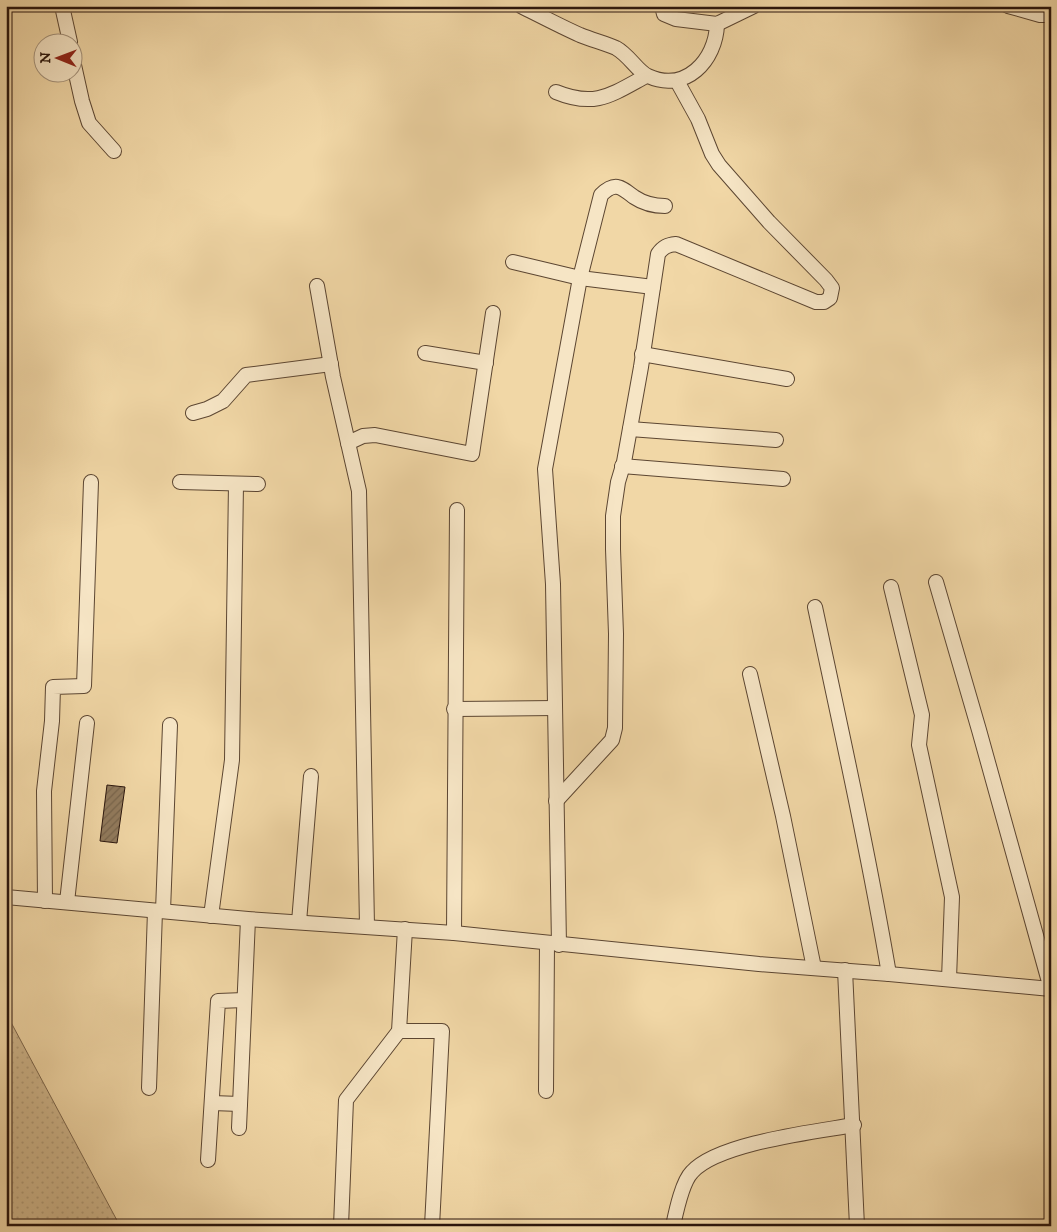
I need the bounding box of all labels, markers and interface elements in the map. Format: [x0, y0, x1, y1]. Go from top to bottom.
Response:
north arrow [32, 32, 82, 82]
text: N [37, 51, 55, 64]

